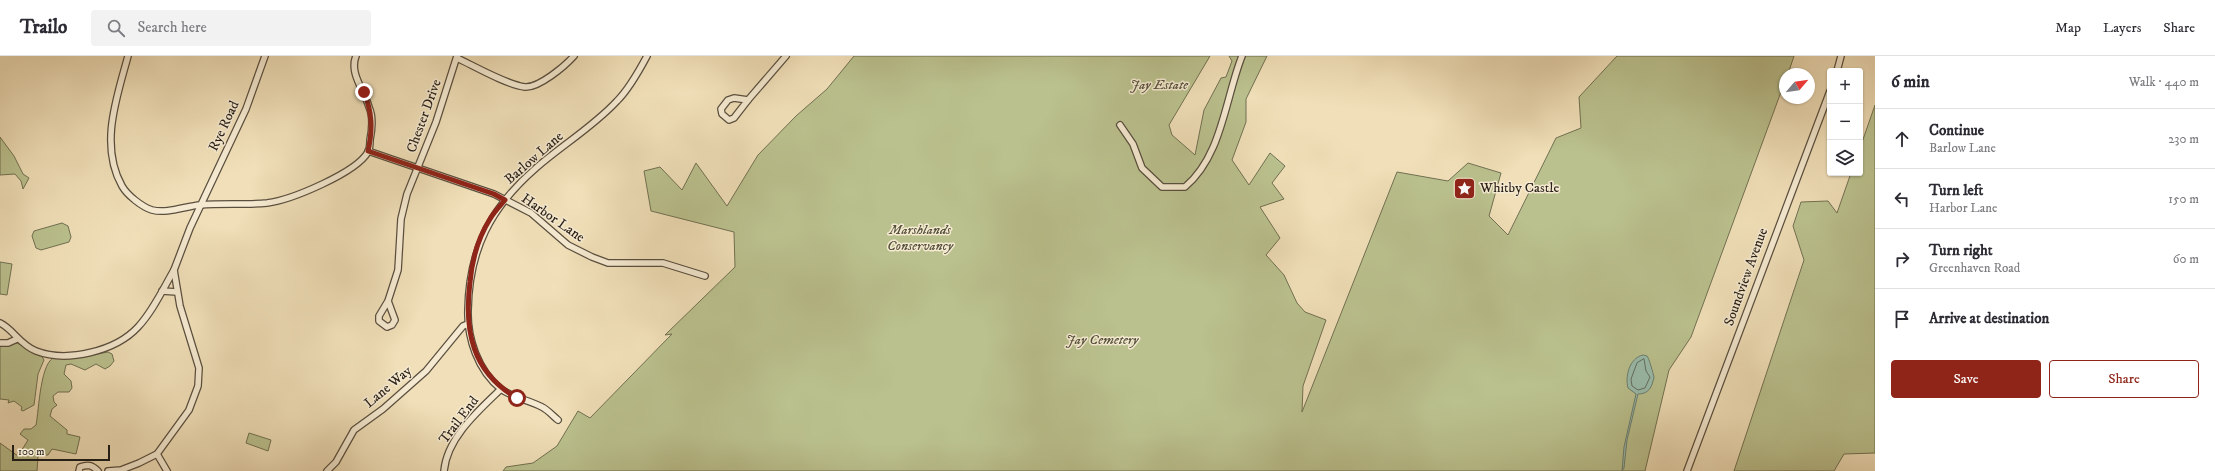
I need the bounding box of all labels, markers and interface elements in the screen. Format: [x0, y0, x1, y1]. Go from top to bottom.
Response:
search box [91, 10, 371, 46]
text: Trailo [20, 16, 67, 39]
icon: search [105, 17, 127, 39]
text: Search here [137, 18, 207, 37]
text: Map [2055, 19, 2081, 37]
text: Layers [2103, 19, 2141, 37]
text: Share [2163, 19, 2195, 37]
north arrow [1779, 68, 1815, 104]
map controls [1827, 68, 1863, 176]
button: + [1827, 68, 1863, 104]
text: 6 min [1891, 71, 1930, 93]
text: Walk · 440 m [2129, 74, 2199, 90]
park label: Jay Estate [1130, 76, 1189, 94]
street label: Chester Drive [402, 77, 446, 155]
route end [355, 83, 373, 101]
street label: Rye Road [205, 98, 243, 154]
button: − [1827, 104, 1863, 140]
text: Continue [1929, 121, 1984, 140]
street label: Barlow Lane [501, 127, 567, 188]
icon: ahead [1891, 128, 1913, 150]
text: 230 m [2168, 131, 2199, 147]
button: layers [1827, 140, 1863, 176]
text: Barlow Lane [1929, 140, 1996, 156]
place icon: Whitby Castle [1451, 175, 1477, 201]
place label: Whitby Castle [1479, 179, 1559, 197]
text: Turn left [1929, 181, 1983, 200]
icon: left [1891, 188, 1913, 210]
street label: Harbor Lane [518, 190, 588, 247]
text: 150 m [2168, 191, 2199, 207]
text: Harbor Lane [1929, 200, 1997, 216]
park label: Marshlands Conservancy [887, 221, 955, 255]
street label: Soundview Avenue [1720, 225, 1772, 328]
text: Turn right [1929, 241, 1992, 260]
icon: right [1891, 248, 1913, 270]
text: 60 m [2173, 251, 2199, 267]
text: Greenhaven Road [1929, 260, 2020, 276]
icon: arrive [1891, 308, 1913, 330]
text: Arrive at destination [1929, 309, 2049, 328]
park label: Jay Cemetery [1066, 331, 1140, 349]
button: Save [1891, 360, 2041, 398]
button: Share [2049, 360, 2199, 398]
street label: Lane Way [361, 362, 416, 412]
route start [508, 389, 526, 407]
street label: Trail End [435, 392, 483, 448]
scale bar [12, 443, 110, 462]
text: 100 m [18, 445, 44, 459]

